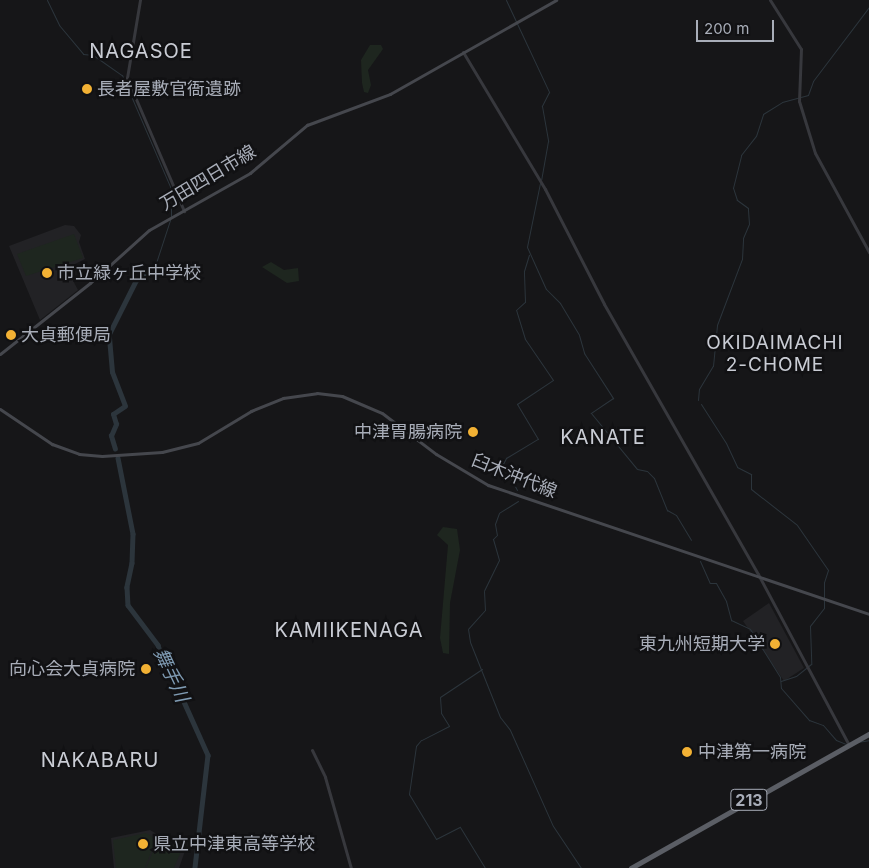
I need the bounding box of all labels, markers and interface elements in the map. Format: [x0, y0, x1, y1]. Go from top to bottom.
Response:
scale bar [699, 10, 776, 42]
text: 200 m [704, 19, 749, 38]
district label: NAGASOE [88, 39, 194, 63]
place label: 長者屋敷官衙遺跡 [97, 78, 241, 100]
marker: 長者屋敷官衙遺跡 [81, 83, 93, 95]
street label: 万田四日市線 [156, 141, 260, 215]
place label: 市立緑ヶ丘中学校 [57, 262, 201, 284]
marker: 市立緑ヶ丘中学校 [41, 267, 53, 279]
place label: 大貞郵便局 [21, 324, 111, 346]
marker: 大貞郵便局 [5, 329, 17, 341]
district label: OKIDAIMACHI 2-CHOME [705, 332, 845, 376]
place label: 中津胃腸病院 [354, 421, 462, 443]
marker: 中津胃腸病院 [466, 425, 480, 439]
district label: KANATE [560, 425, 646, 449]
street label: 臼木沖代線 [468, 449, 560, 503]
district label: KAMIIKENAGA [273, 618, 425, 642]
place label: 東九州短期大学 [639, 633, 765, 655]
marker: 東九州短期大学 [769, 638, 781, 650]
water label: 舞手川 [149, 644, 193, 706]
place label: 向心会大貞病院 [9, 658, 135, 680]
marker: 向心会大貞病院 [139, 662, 153, 676]
place label: 中津第一病院 [698, 741, 806, 763]
marker: 中津第一病院 [680, 745, 694, 759]
district label: NAKABARU [40, 748, 160, 772]
road number: 213 [730, 786, 768, 814]
place label: 県立中津東高等学校 [153, 833, 315, 855]
marker: 県立中津東高等学校 [137, 838, 149, 850]

